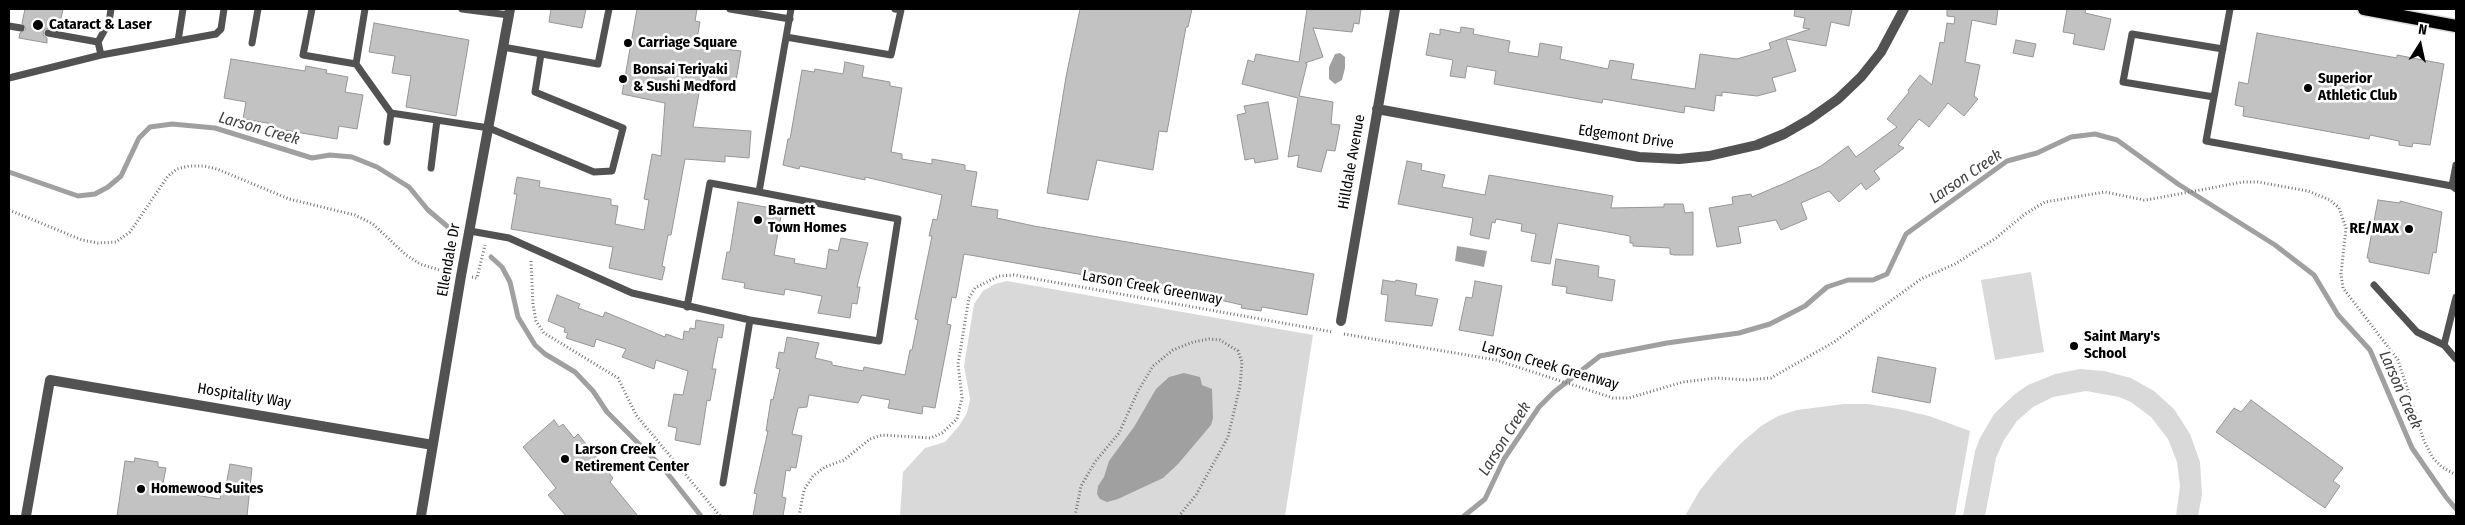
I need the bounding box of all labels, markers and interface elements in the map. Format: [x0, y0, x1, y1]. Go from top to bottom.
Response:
place label: Cataract & Laser [49, 16, 152, 34]
marker: Cataract & Laser [31, 18, 45, 32]
north arrow [2395, 20, 2445, 70]
text: N [2417, 21, 2428, 39]
place label: Carriage Square [638, 34, 737, 52]
marker: Carriage Square [622, 37, 634, 49]
place label: Bonsai Teriyaki & Sushi Medford [633, 61, 736, 96]
place label: Superior Athletic Club [2318, 70, 2397, 105]
marker: Bonsai Teriyaki & Sushi Medford [617, 73, 629, 85]
marker: Superior Athletic Club [2302, 82, 2314, 94]
water label: Larson Creek [216, 108, 302, 150]
street label: Hilldale Avenue [1335, 113, 1369, 211]
street label: Edgemont Drive [1577, 121, 1675, 153]
water label: Larson Creek [1926, 146, 2006, 208]
place label: Barnett Town Homes [768, 202, 846, 237]
marker: Barnett Town Homes [752, 214, 764, 226]
place label: RE/MAX [2350, 220, 2399, 238]
street label: Ellendale Dr [434, 222, 464, 298]
marker: RE/MAX [2403, 223, 2415, 235]
street label: Larson Creek Greenway [1081, 267, 1223, 309]
place label: Saint Mary's School [2084, 328, 2160, 363]
street label: Larson Creek Greenway [1479, 338, 1621, 394]
marker: Saint Mary's School [2068, 340, 2080, 352]
water label: Larson Creek [2374, 348, 2426, 432]
street label: Hospitality Way [196, 380, 292, 412]
water label: Larson Creek [1475, 399, 1535, 479]
place label: Larson Creek Retirement Center [575, 441, 689, 476]
marker: Larson Creek Retirement Center [559, 453, 571, 465]
place label: Homewood Suites [151, 480, 263, 498]
marker: Homewood Suites [135, 483, 147, 495]

